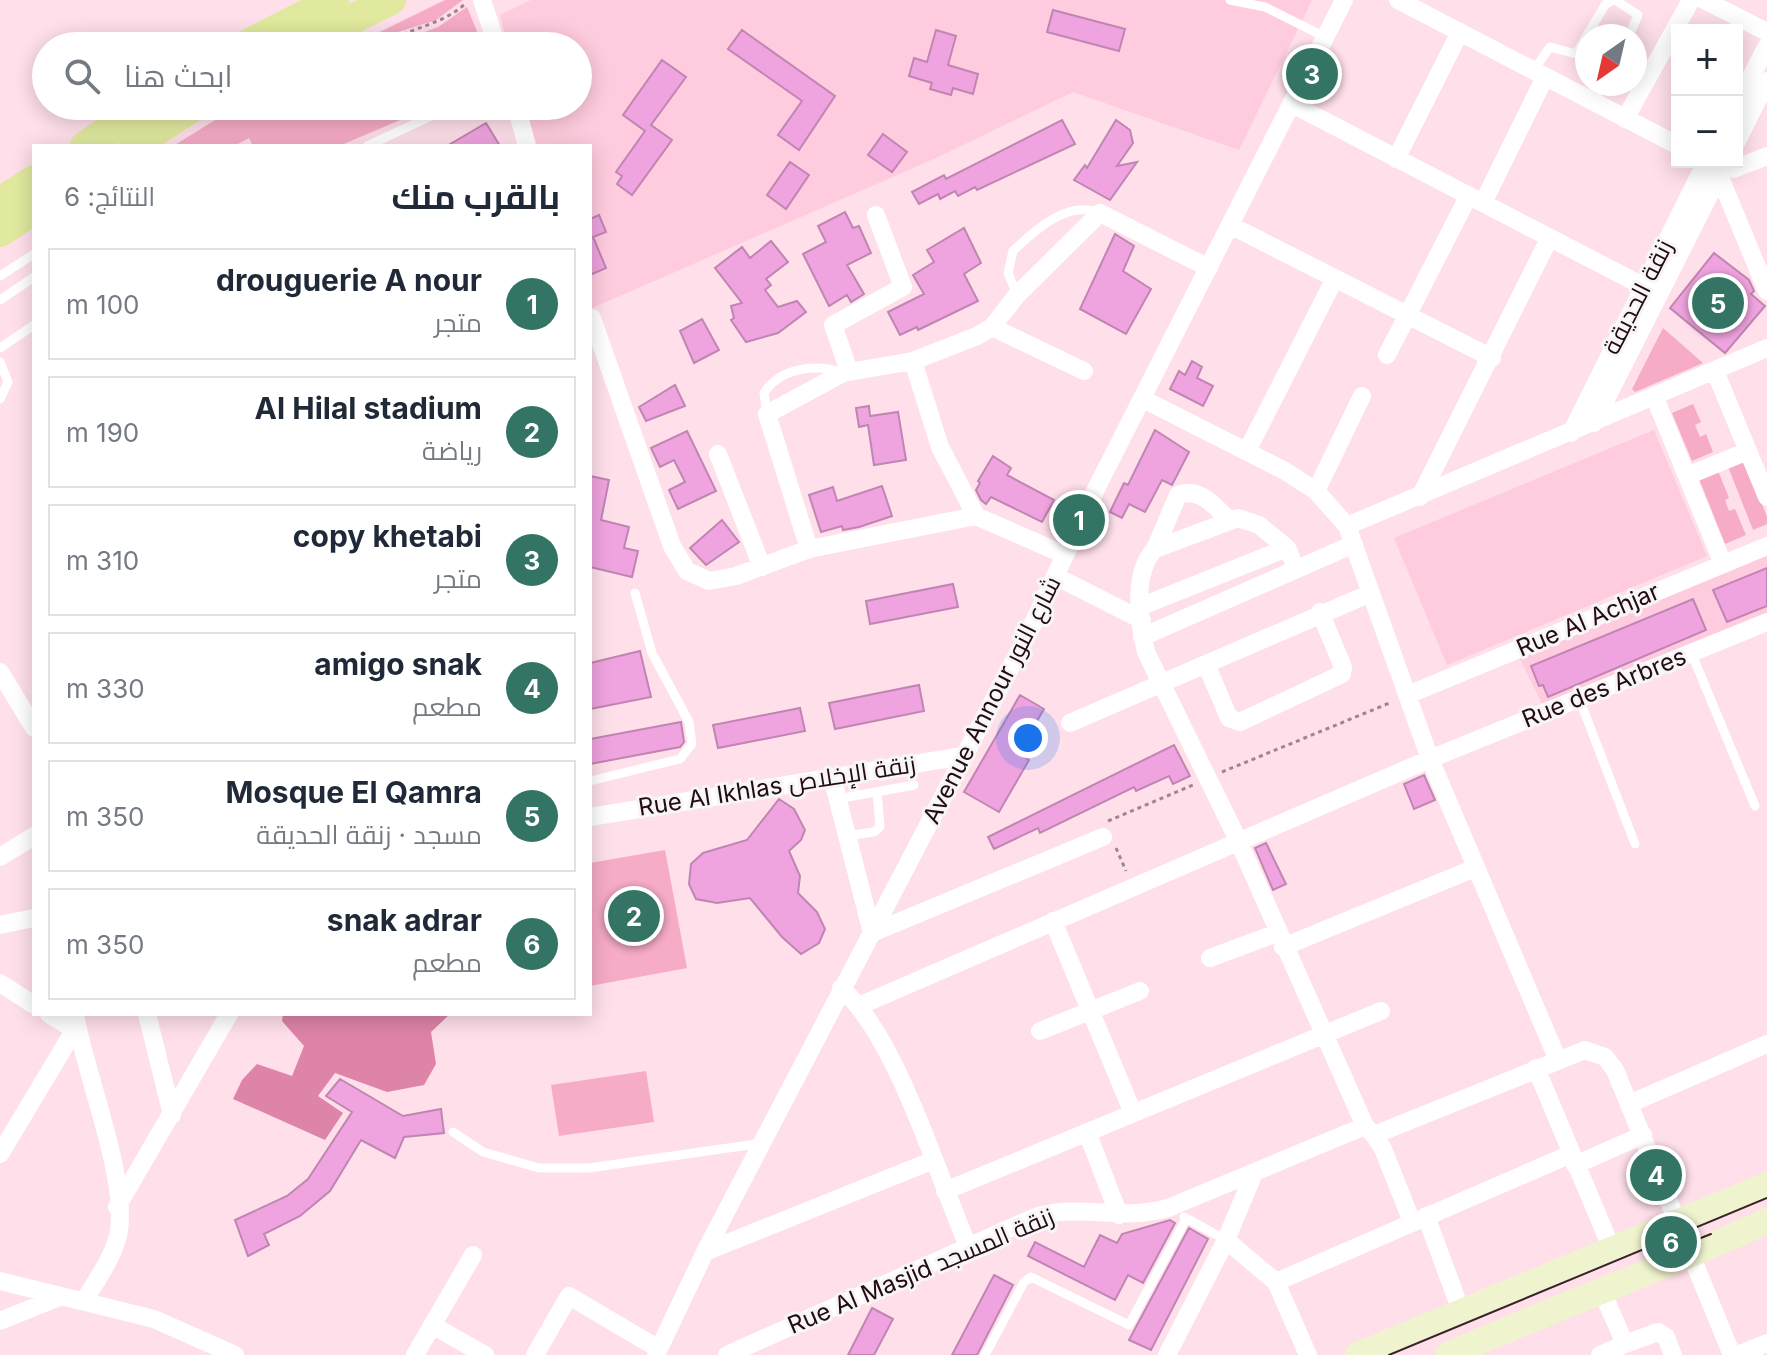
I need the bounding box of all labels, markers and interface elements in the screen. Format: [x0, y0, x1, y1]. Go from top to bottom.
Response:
north arrow [1575, 24, 1647, 96]
map controls [1671, 24, 1743, 168]
button: + [1671, 24, 1743, 96]
search box [32, 32, 592, 120]
pin: 3 [1286, 44, 1338, 104]
icon: search [60, 54, 104, 98]
text: ابحث هنا [124, 58, 233, 94]
button: − [1671, 96, 1743, 168]
text: بالقرب منك [392, 176, 560, 217]
text: النتائج: 6 [64, 181, 155, 212]
street label: زنقة الحديقة [1596, 235, 1679, 359]
text: drouguerie A nour [216, 262, 482, 298]
pin: 5 [1692, 273, 1744, 333]
text: 100 m [66, 289, 139, 320]
text: 1 [526, 289, 538, 320]
text: متجر [434, 307, 482, 338]
text: Al Hilal stadium [255, 390, 482, 426]
text: 190 m [66, 417, 139, 448]
text: 2 [524, 417, 540, 448]
text: رياضة [422, 435, 482, 466]
pin: 1 [1053, 490, 1105, 550]
text: copy khetabi [293, 518, 482, 554]
text: 310 m [66, 545, 139, 576]
text: 3 [524, 545, 540, 576]
text: متجر [434, 563, 482, 594]
street label: Avenue Annour شارع النور [916, 571, 1068, 829]
street label: Rue Al Achjar [1512, 576, 1664, 663]
street label: Rue des Arbres [1518, 641, 1690, 734]
text: amigo snak [314, 646, 482, 682]
text: 330 m [66, 673, 145, 704]
text: 4 [523, 673, 541, 704]
text: مطعم [412, 691, 482, 722]
your location [1008, 718, 1048, 758]
street label: Rue Al Ikhlas زنقة الإخلاص [636, 749, 918, 823]
text: Mosque El Qamra [226, 774, 482, 810]
text: 350 m [66, 801, 144, 832]
text: 5 [524, 801, 540, 832]
text: مسجد · زنقة الحديقة [256, 819, 482, 850]
pin: 2 [608, 886, 660, 946]
text: snak adrar [327, 902, 482, 938]
text: 350 m [66, 929, 144, 960]
text: 6 [524, 929, 540, 960]
text: مطعم [412, 947, 482, 978]
pin: 4 [1630, 1145, 1682, 1205]
street label: Rue Al Masjid زنقة المسجد [783, 1201, 1058, 1340]
pin: 6 [1645, 1212, 1697, 1272]

